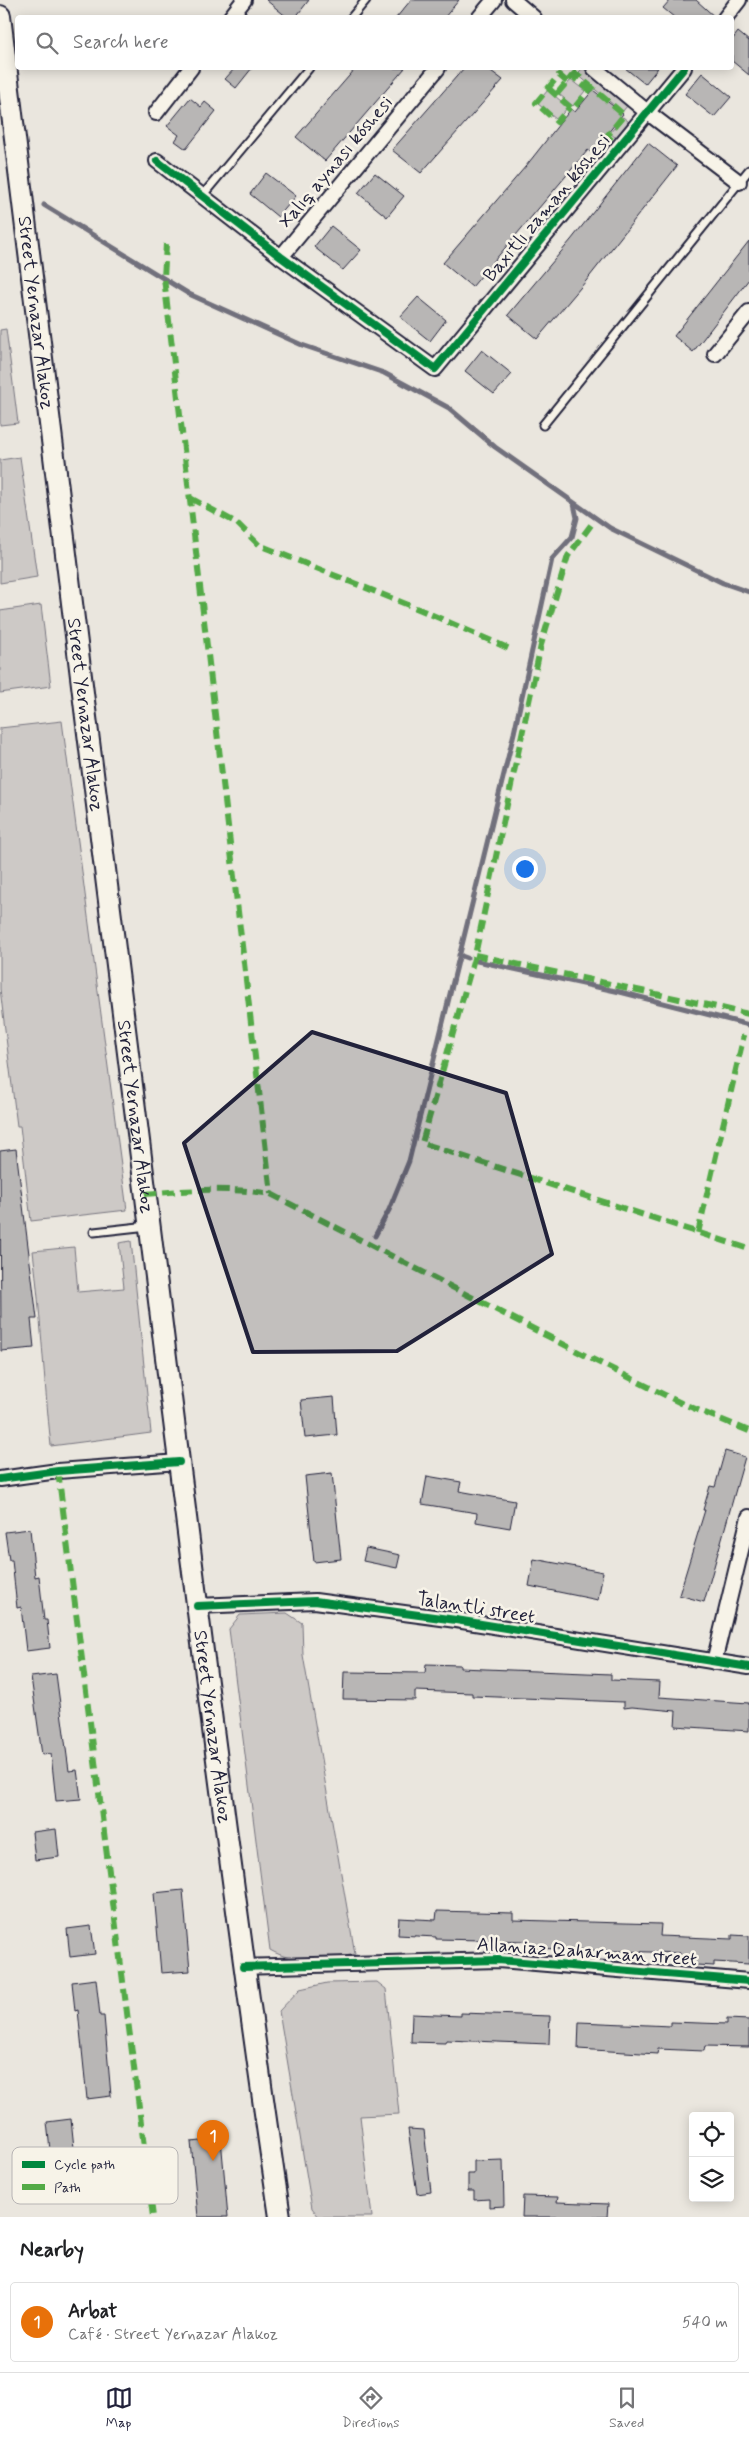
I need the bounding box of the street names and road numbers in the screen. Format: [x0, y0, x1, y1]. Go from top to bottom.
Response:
street label: Xalıq aynası kóshesi [273, 91, 399, 233]
street label: Baxıtlı zaman kóshesi [478, 129, 616, 287]
street label: Street Yernazar Alakoz [12, 214, 60, 411]
street label: Street Yernazar Alakoz [61, 617, 110, 813]
street label: Street Yernazar Alakoz [111, 1019, 160, 1215]
street label: Talantli street [415, 1586, 537, 1630]
street label: Street Yernazar Alakoz [188, 1629, 238, 1825]
street label: Allaniaz Qaharman street [476, 1932, 698, 1972]

